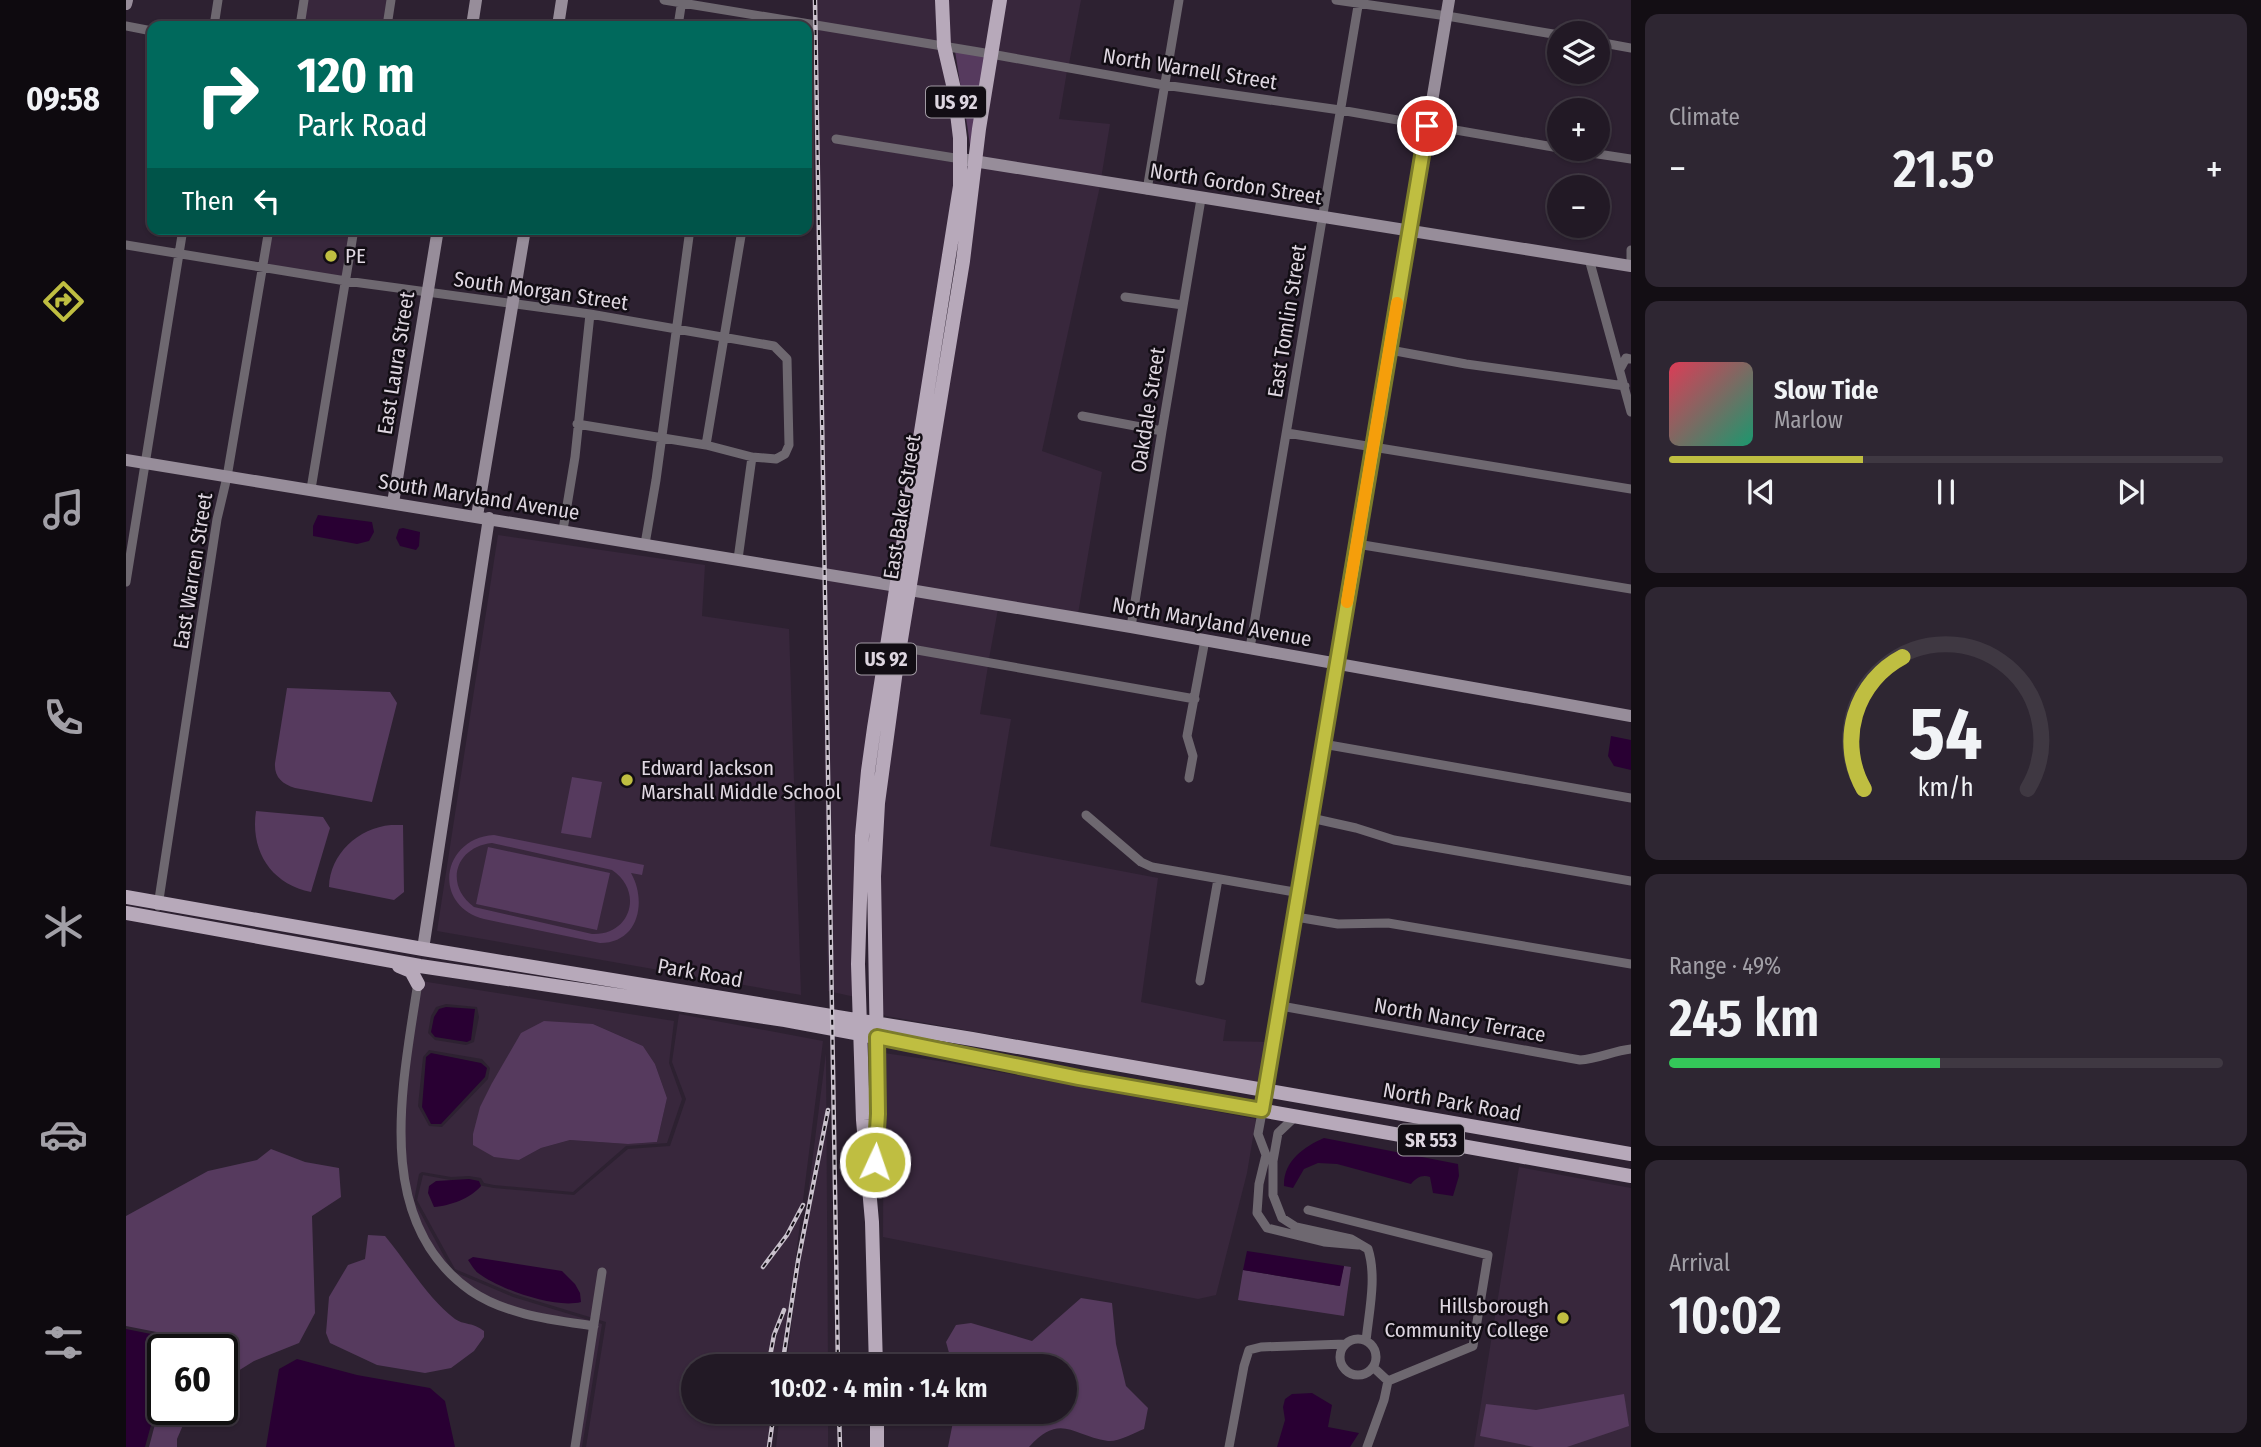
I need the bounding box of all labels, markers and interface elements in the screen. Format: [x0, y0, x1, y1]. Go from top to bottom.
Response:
map controls [1547, 21, 1610, 238]
button: layers [1547, 21, 1610, 84]
street label: North Warnell Street [1101, 42, 1279, 96]
text: 120 m [297, 46, 415, 105]
icon: right [182, 49, 273, 140]
text: 09:58 [26, 80, 100, 118]
road number: US 92 [926, 86, 986, 118]
pin [1397, 96, 1457, 156]
button: + [1547, 98, 1610, 161]
text: Climate [1669, 103, 1740, 131]
text: Park Road [297, 106, 428, 144]
icon: arrive [1408, 107, 1446, 145]
text: 21.5° [1893, 138, 1999, 201]
text: − [1669, 146, 1686, 192]
text: + [2206, 146, 2223, 192]
street label: North Gordon Street [1148, 158, 1324, 210]
button: − [1547, 175, 1610, 238]
icon: left [248, 182, 286, 220]
text: Then [182, 186, 234, 217]
street label: East Tomlin Street [1262, 242, 1312, 399]
place label: PE [345, 243, 366, 269]
marker: PE [323, 248, 339, 264]
street label: South Morgan Street [452, 266, 630, 316]
icon: directions [39, 277, 88, 326]
street label: East Laura Street [372, 289, 420, 436]
street label: Oakdale Street [1125, 345, 1171, 475]
text: Slow Tide [1774, 375, 1878, 406]
text: Marlow [1774, 406, 1843, 434]
street label: East Baker Street [878, 433, 926, 581]
street label: South Maryland Avenue [377, 468, 581, 526]
icon: previous [1742, 473, 1780, 511]
icon: pause [1927, 473, 1965, 511]
icon: next [2112, 473, 2150, 511]
icon: music [39, 485, 88, 534]
street label: East Warren Street [168, 491, 218, 651]
street label: North Maryland Avenue [1110, 592, 1314, 652]
road number: US 92 [856, 644, 916, 674]
text: 54 [1909, 692, 1983, 779]
icon: phone [39, 693, 88, 742]
place label: Edward Jackson Marshall Middle School [641, 755, 841, 805]
marker: Edward Jackson Marshall Middle School [619, 772, 635, 788]
text: km/h [1918, 773, 1974, 803]
icon: climate [39, 902, 88, 951]
text: Range · 49% [1669, 952, 1781, 980]
street label: Park Road [656, 953, 744, 993]
text: 245 km [1669, 987, 1820, 1050]
street label: North Nancy Terrace [1372, 992, 1548, 1048]
street label: North Park Road [1381, 1077, 1523, 1127]
icon: car [39, 1110, 88, 1159]
road number: SR 553 [1398, 1124, 1464, 1156]
position arrow [838, 1125, 912, 1199]
text: Arrival [1669, 1249, 1730, 1277]
text: 10:02 [1669, 1284, 1782, 1347]
place label: Hillsborough Community College [1384, 1293, 1549, 1343]
marker: Hillsborough Community College [1555, 1310, 1571, 1326]
icon: filters [39, 1318, 88, 1367]
speed limit sign: 60 [147, 1334, 238, 1425]
text: 10:02 · 4 min · 1.4 km [770, 1373, 988, 1404]

